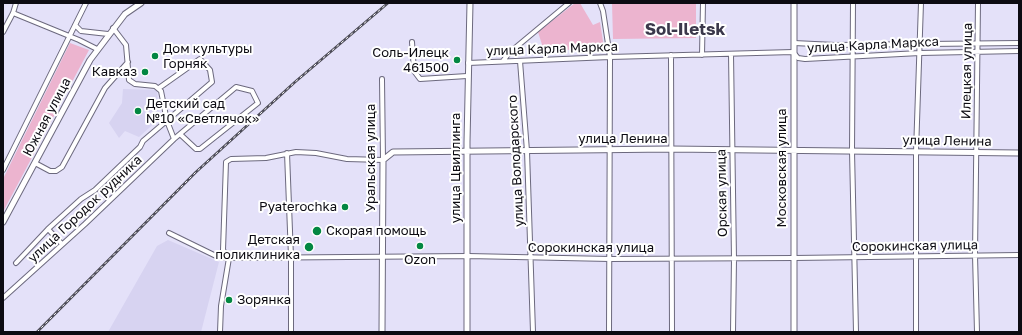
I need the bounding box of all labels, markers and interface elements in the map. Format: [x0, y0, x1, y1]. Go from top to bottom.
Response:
district label: Sol-Iletsk [645, 20, 725, 40]
street label: Илецкая улица [958, 23, 976, 119]
street label: улица Карла Маркса [807, 34, 939, 56]
street label: улица Карла Маркса [486, 39, 618, 59]
place label: Дом культуры Горняк [163, 41, 253, 72]
place label: Соль-Илецк 461500 [372, 45, 449, 76]
marker: Дом культуры Горняк [150, 51, 160, 61]
marker: Соль-Илецк 461500 [452, 55, 462, 65]
place label: Кавказ [92, 64, 137, 80]
marker: Кавказ [140, 67, 150, 77]
street label: Южная улица [20, 75, 74, 159]
street label: улица Володарского [505, 95, 527, 227]
place label: Детский сад №10 «Светлячок» [146, 96, 259, 127]
street label: Уральская улица [363, 104, 379, 212]
marker: Детский сад №10 «Светлячок» [133, 106, 143, 116]
street label: Московская улица [774, 109, 790, 227]
street label: улица Цвиллинга [448, 113, 464, 223]
street label: улица Ленина [578, 131, 668, 147]
street label: улица Ленина [902, 132, 992, 150]
street label: Орская улица [713, 149, 731, 237]
street label: улица Городок рудника [25, 152, 145, 266]
place label: Pyaterochka [259, 199, 337, 215]
marker: Pyaterochka [340, 202, 350, 212]
place label: Скорая помощь [326, 223, 426, 239]
marker: Скорая помощь [311, 225, 323, 237]
place label: Детская поликлиника [215, 232, 300, 263]
street label: Сорокинская улица [852, 237, 978, 255]
street label: Сорокинская улица [528, 240, 654, 256]
marker: Детская поликлиника [303, 241, 315, 253]
marker: Ozon [415, 241, 425, 251]
place label: Ozon [404, 252, 436, 268]
place label: Зорянка [237, 292, 291, 308]
marker: Зорянка [224, 295, 234, 305]

